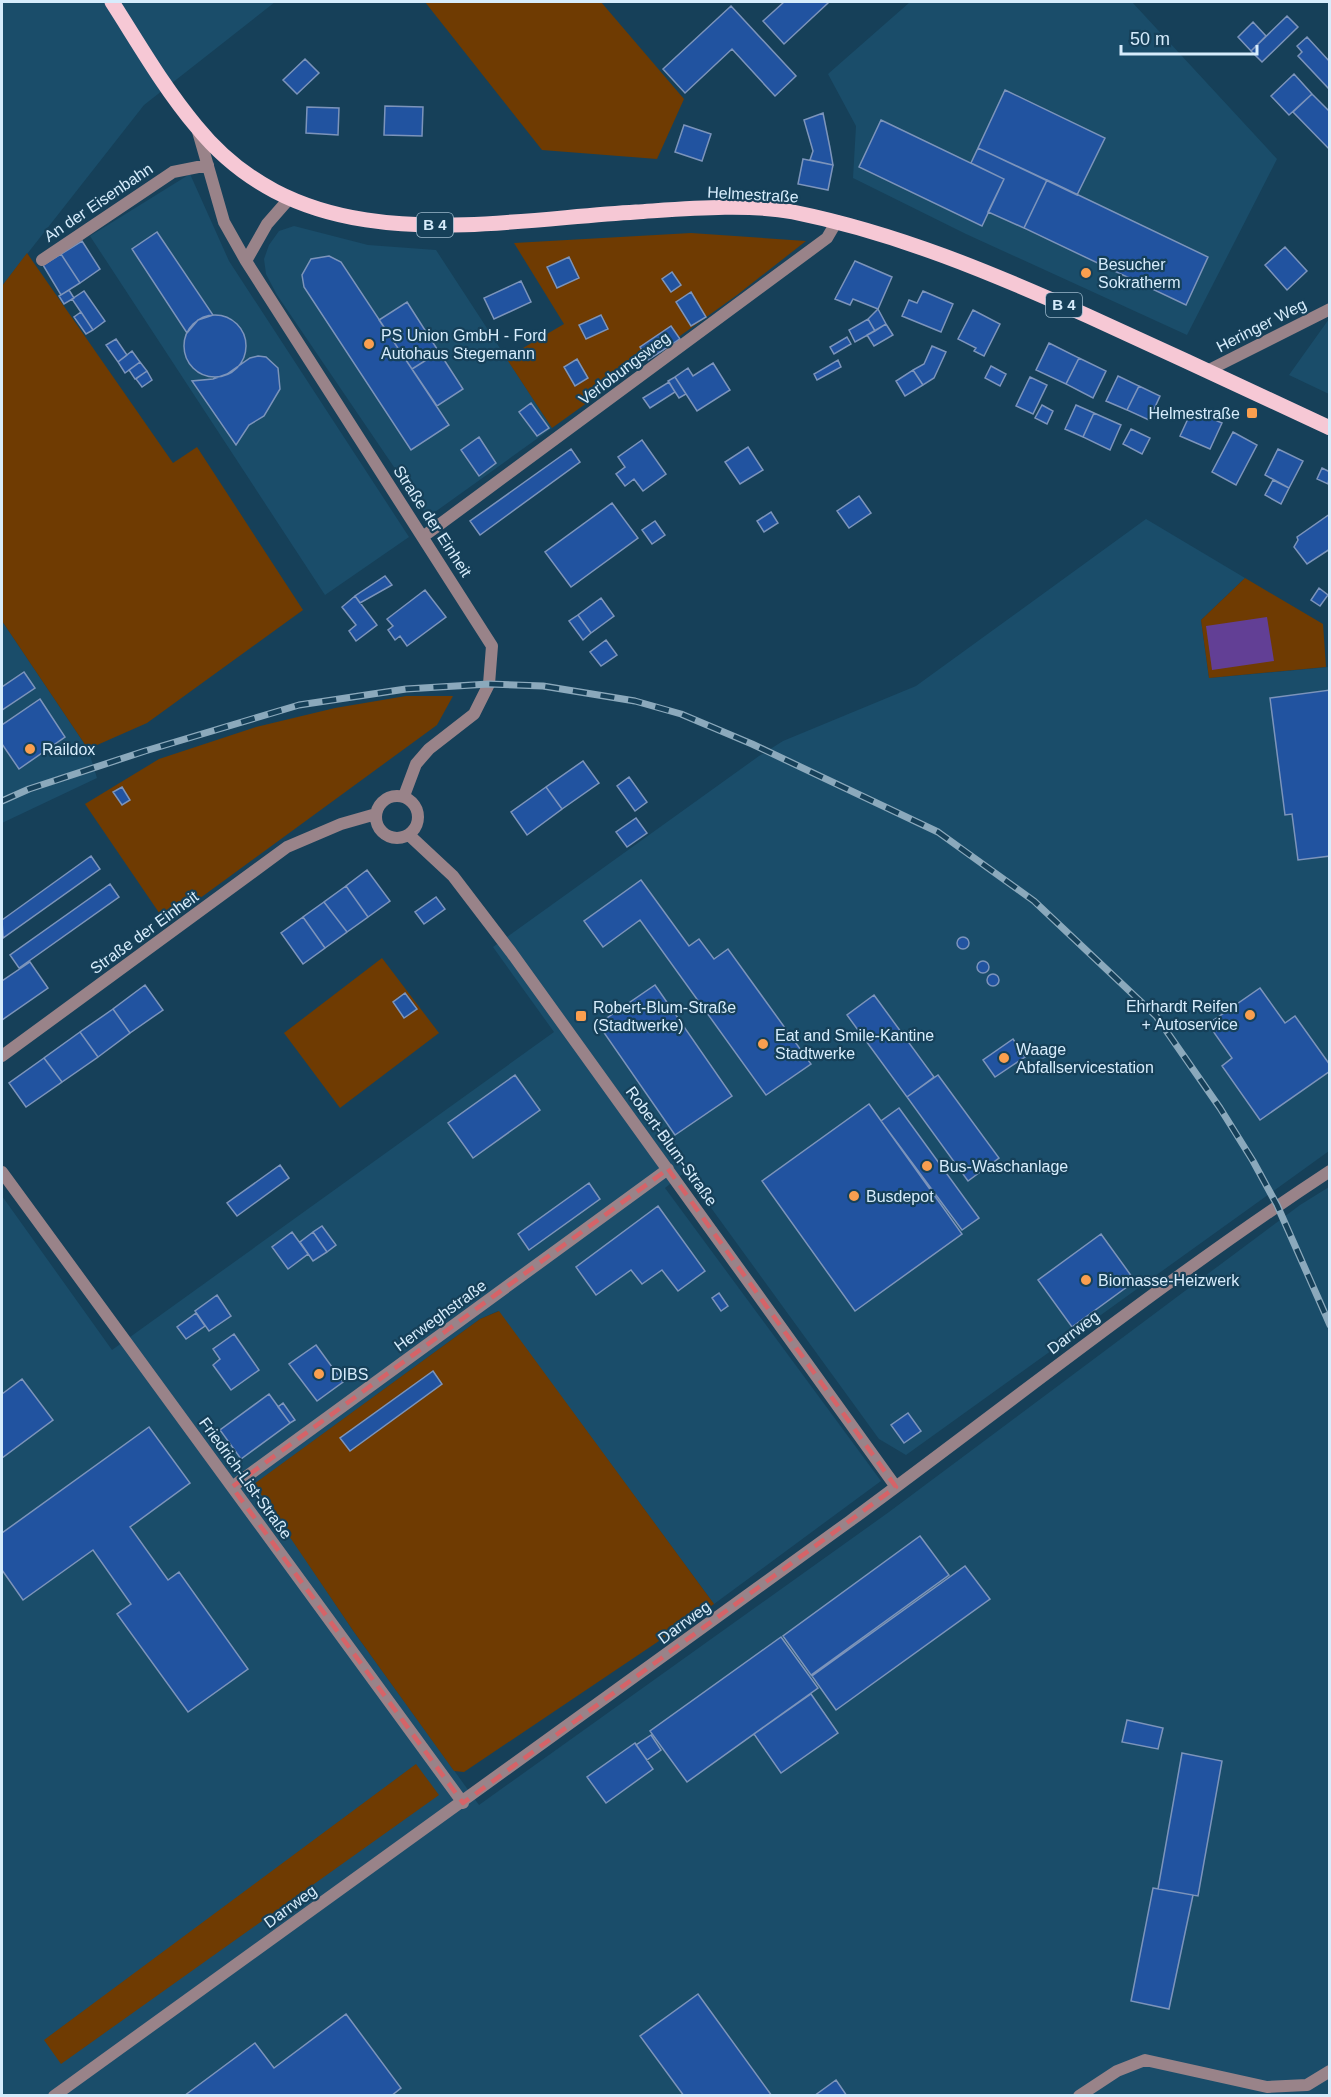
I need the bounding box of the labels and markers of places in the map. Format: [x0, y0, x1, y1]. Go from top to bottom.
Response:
place label: Besucher Sokratherm [1098, 256, 1181, 291]
marker: Besucher Sokratherm [1079, 266, 1093, 280]
place label: PS Union GmbH - Ford Autohaus Stegemann [381, 327, 546, 362]
marker: PS Union GmbH - Ford Autohaus Stegemann [362, 337, 376, 351]
place label: Helmestraße [1148, 405, 1240, 422]
marker: Helmestraße [1245, 406, 1259, 420]
place label: Raildox [42, 741, 95, 758]
marker: Raildox [23, 742, 37, 756]
place label: Ehrhardt Reifen + Autoservice [1126, 998, 1238, 1033]
place label: Robert-Blum-Straße (Stadtwerke) [593, 999, 736, 1034]
marker: Ehrhardt Reifen + Autoservice [1243, 1008, 1257, 1022]
marker: Robert-Blum-Straße (Stadtwerke) [574, 1009, 588, 1023]
place label: Eat and Smile-Kantine Stadtwerke [775, 1027, 934, 1062]
marker: Eat and Smile-Kantine Stadtwerke [756, 1037, 770, 1051]
place label: Waage Abfallservicestation [1016, 1041, 1154, 1076]
marker: Waage Abfallservicestation [997, 1051, 1011, 1065]
place label: Bus-Waschanlage [939, 1158, 1068, 1175]
marker: Bus-Waschanlage [920, 1159, 934, 1173]
place label: Busdepot [866, 1188, 934, 1205]
marker: Busdepot [847, 1189, 861, 1203]
place label: Biomasse-Heizwerk [1098, 1272, 1240, 1289]
marker: Biomasse-Heizwerk [1079, 1273, 1093, 1287]
place label: DIBS [331, 1366, 368, 1383]
marker: DIBS [312, 1367, 326, 1381]

